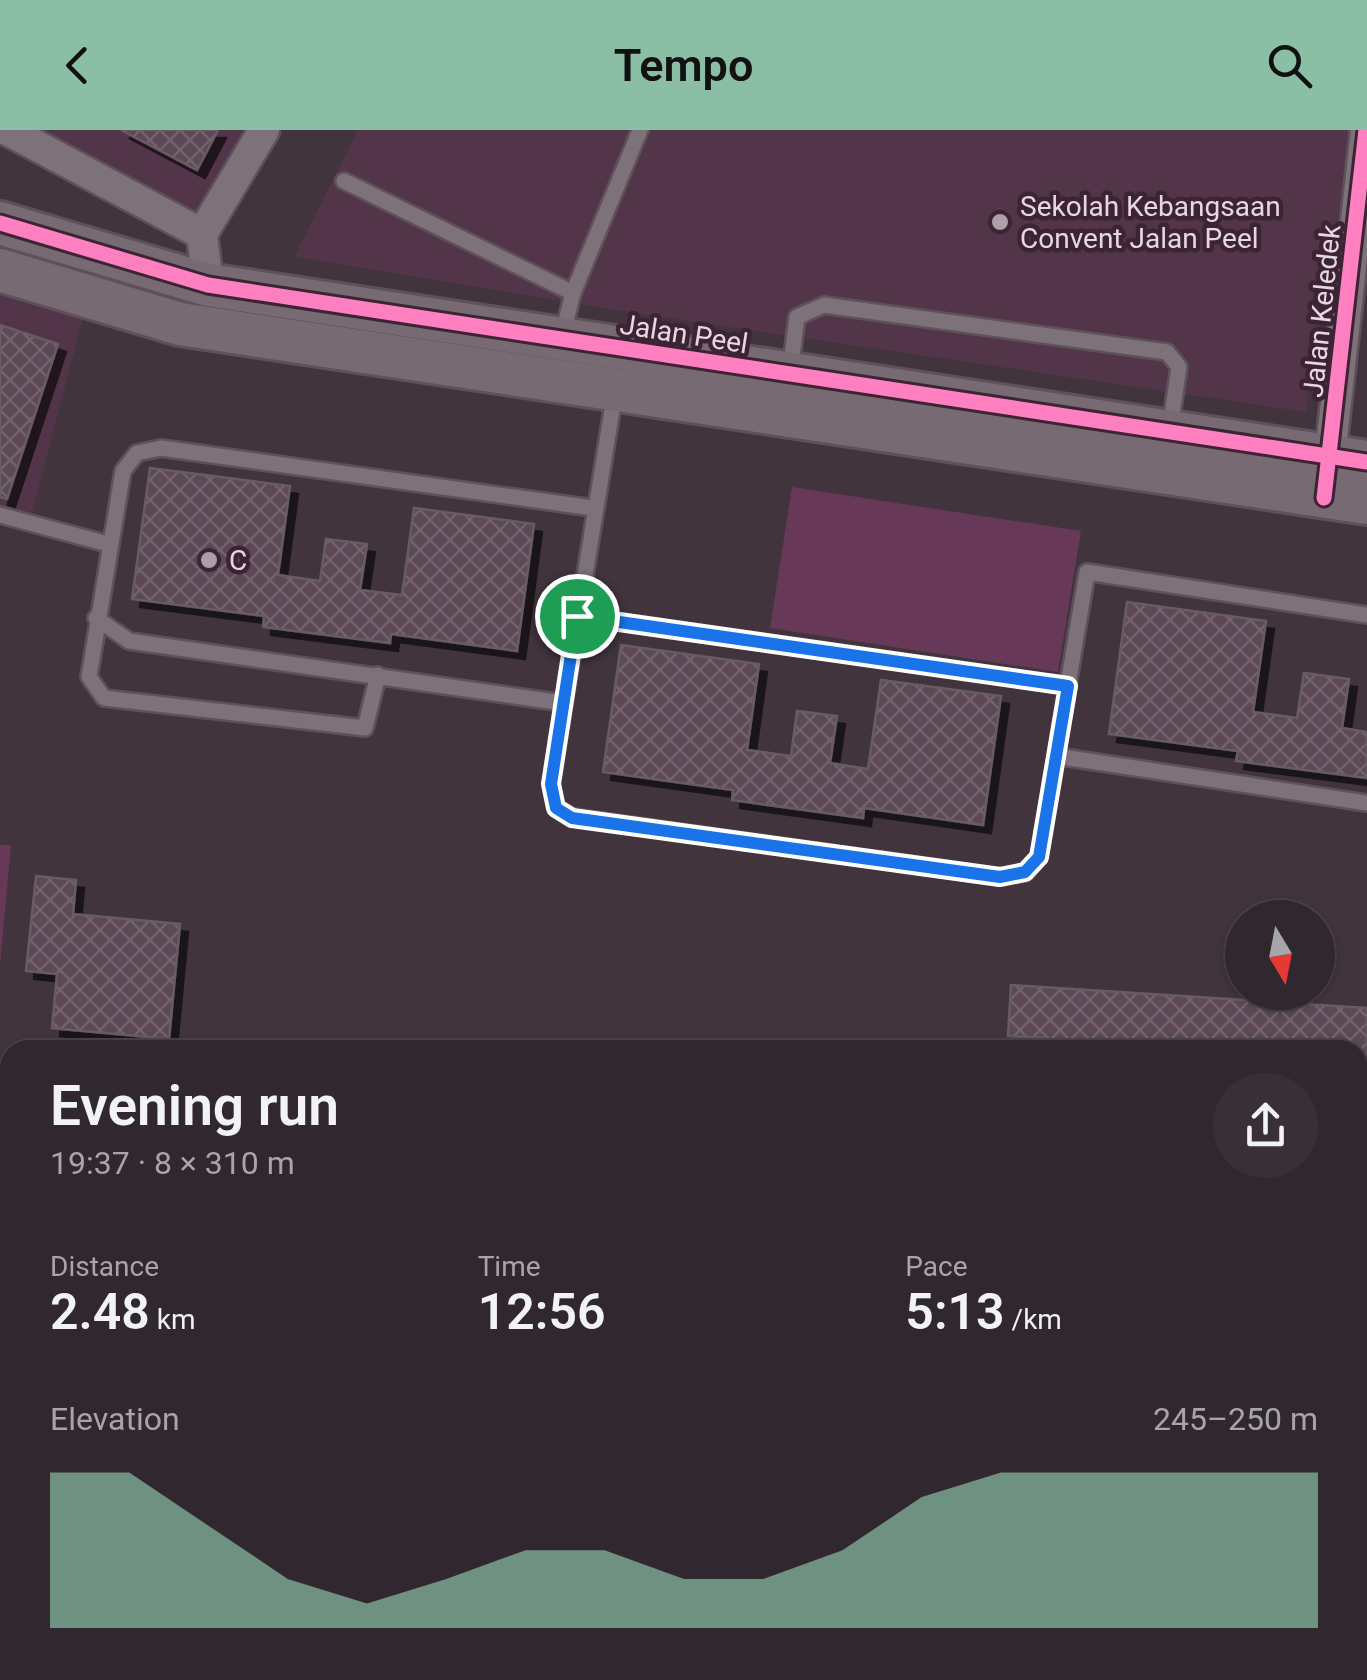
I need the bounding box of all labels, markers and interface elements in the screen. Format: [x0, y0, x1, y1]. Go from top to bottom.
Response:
icon: back [50, 38, 105, 93]
icon: search [1262, 38, 1317, 93]
text: Tempo [614, 39, 753, 92]
place label: Sekolah Kebangsaan Convent Jalan Peel [1020, 190, 1281, 255]
marker: Sekolah Kebangsaan Convent Jalan Peel [989, 211, 1011, 233]
street label: Jalan Keledek [1297, 222, 1348, 399]
street label: Jalan Peel [618, 308, 750, 360]
place label: C [229, 544, 247, 577]
marker: C [198, 549, 220, 571]
pin [535, 574, 620, 659]
icon: arrive [550, 589, 605, 644]
north arrow [1225, 900, 1335, 1010]
map controls [1225, 900, 1335, 1010]
button: share [1213, 1073, 1318, 1178]
text: Evening run [50, 1074, 339, 1138]
text: 19:37 · 8 × 310 m [50, 1144, 295, 1182]
text: Distance [50, 1250, 159, 1283]
text: Time [478, 1250, 541, 1283]
text: Pace [905, 1250, 968, 1283]
text: 2.48 [50, 1283, 150, 1341]
text: 12:56 [478, 1283, 606, 1341]
text: 5:13 [905, 1283, 1005, 1341]
text: km [150, 1303, 196, 1336]
text: /km [1005, 1303, 1062, 1336]
text: Elevation [50, 1400, 180, 1438]
text: 245–250 m [1153, 1400, 1318, 1438]

